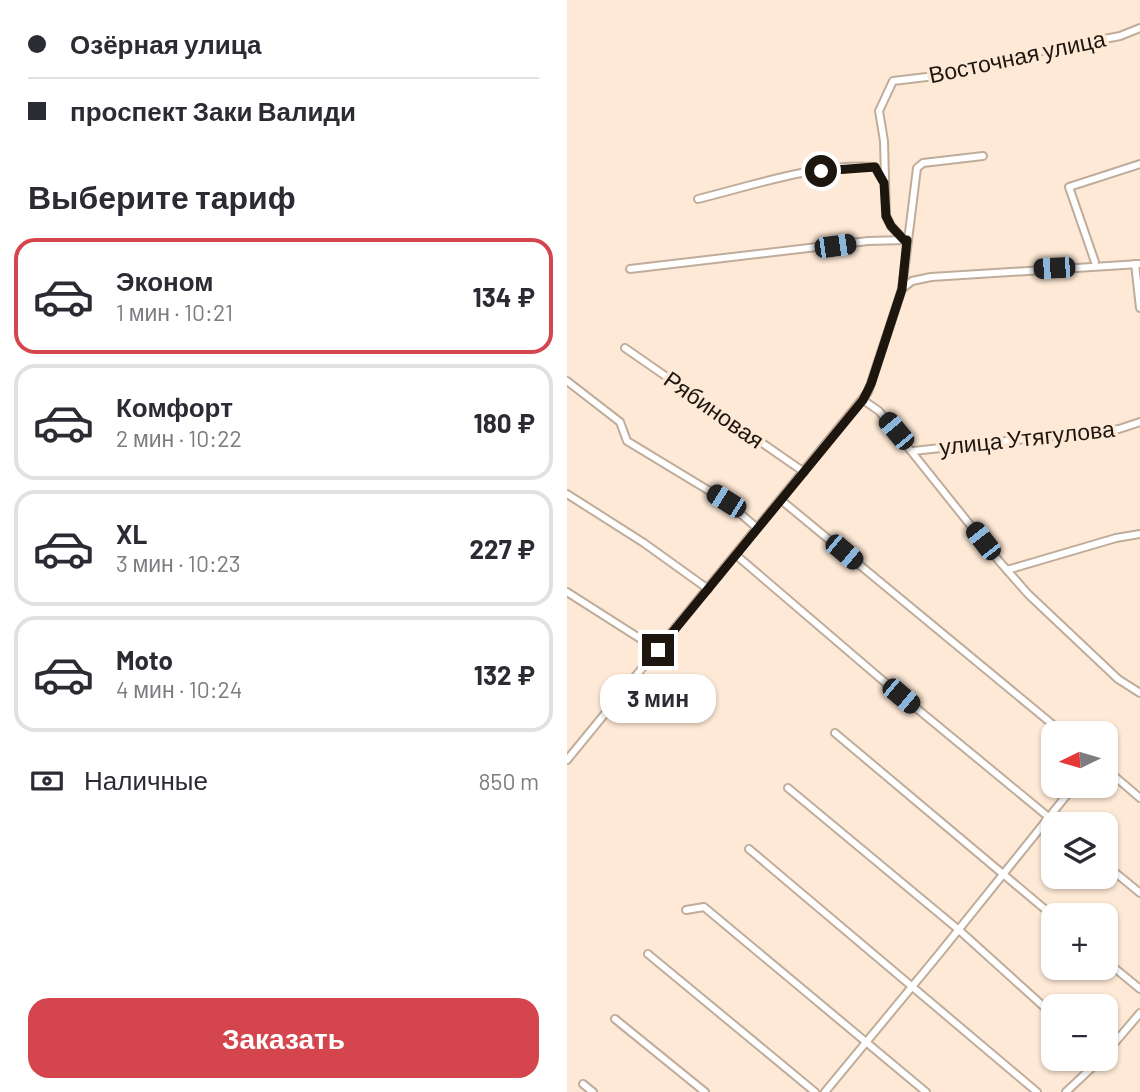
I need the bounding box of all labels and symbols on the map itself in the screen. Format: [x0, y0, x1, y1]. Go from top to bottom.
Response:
street label: Восточная улица [926, 24, 1108, 88]
route start [805, 155, 837, 187]
car [813, 233, 858, 259]
car [1033, 256, 1076, 280]
street label: Рябиновая [659, 365, 770, 454]
car [875, 408, 918, 454]
street label: улица Утягулова [938, 414, 1116, 460]
car [703, 481, 750, 521]
car [962, 518, 1005, 564]
car [822, 530, 867, 574]
route end [642, 634, 674, 666]
callout: 3 мин [600, 674, 716, 724]
car [879, 674, 924, 718]
north arrow [1041, 721, 1118, 798]

